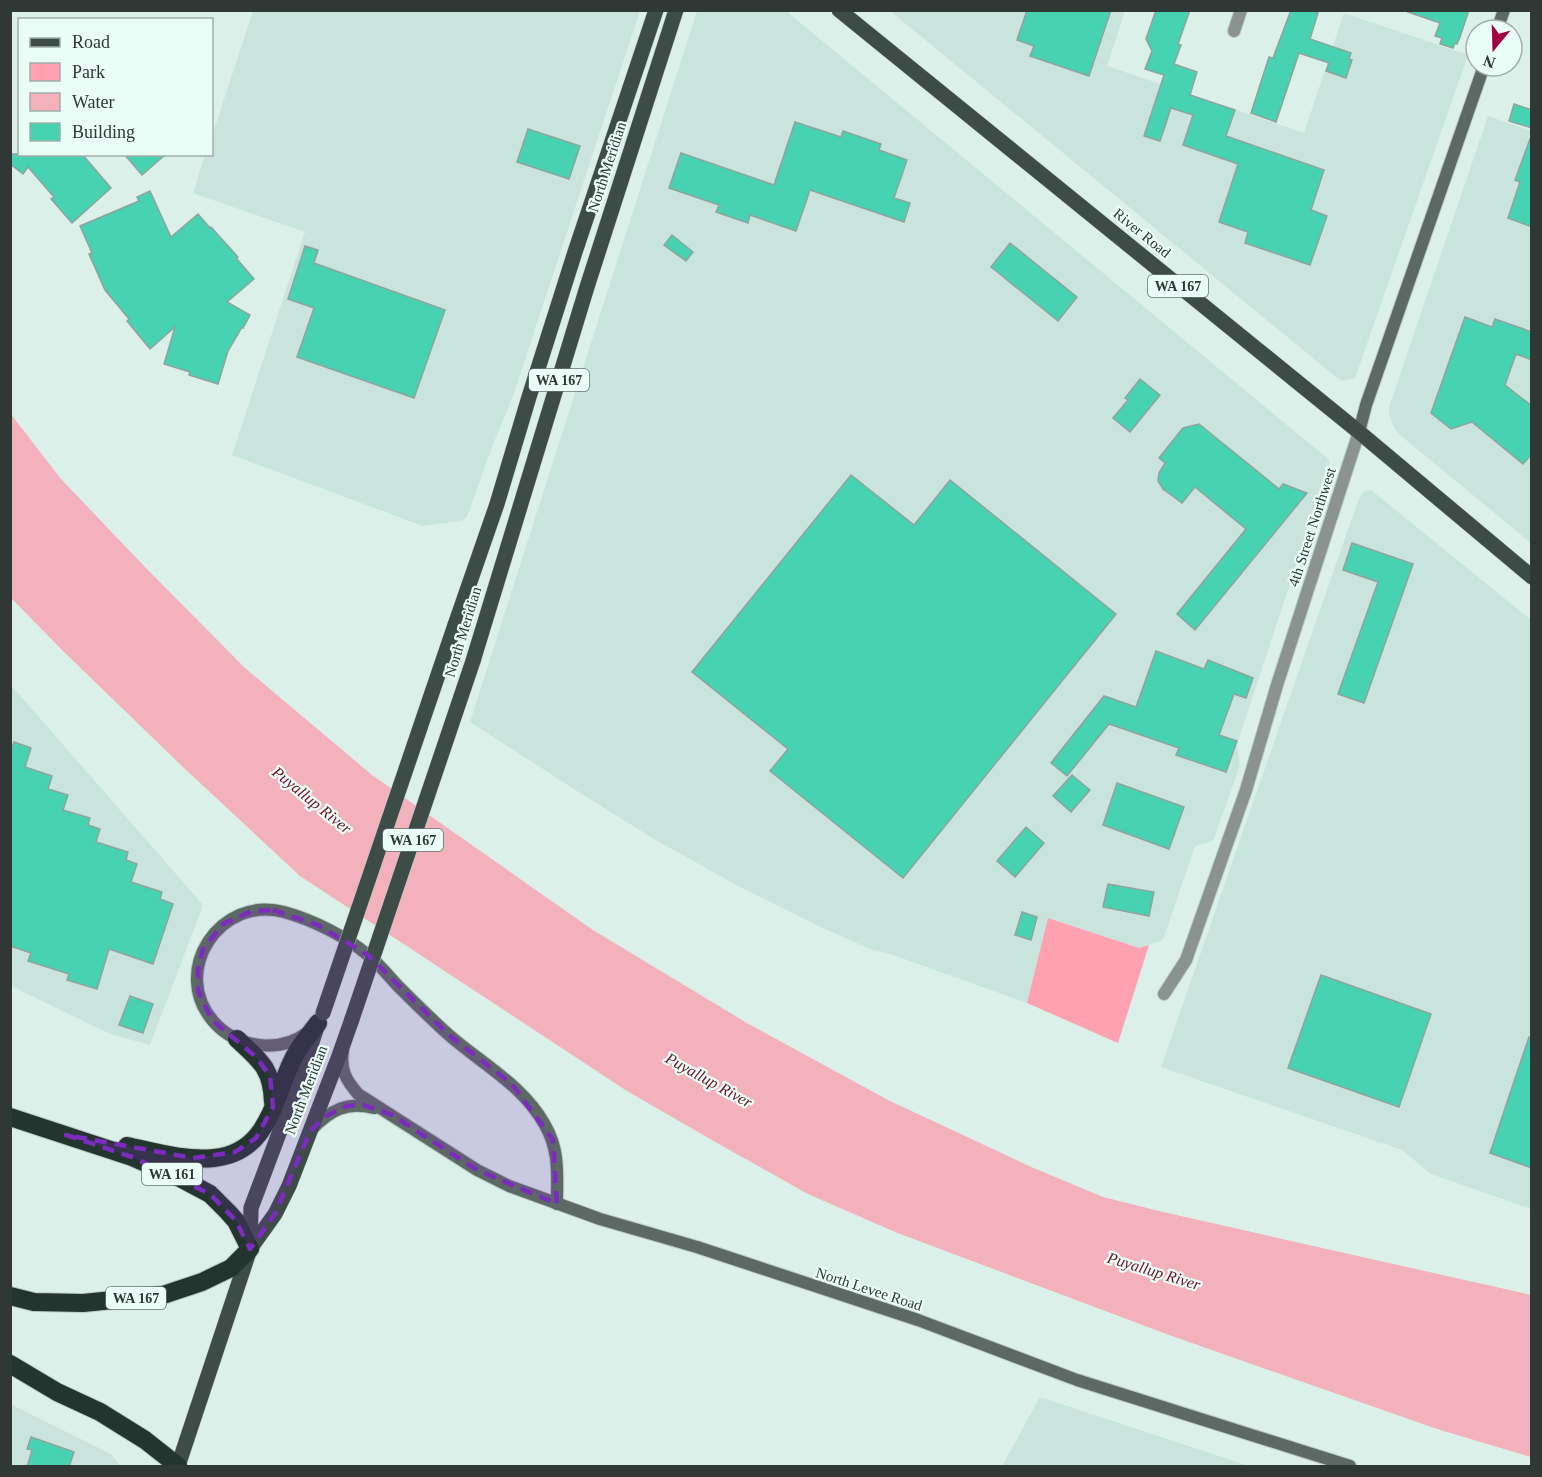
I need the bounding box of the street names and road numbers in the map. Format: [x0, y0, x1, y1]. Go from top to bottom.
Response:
street label: North Meridian [585, 119, 629, 214]
street label: River Road [1110, 205, 1174, 261]
road number: WA 167 [1148, 275, 1208, 297]
road number: WA 167 [529, 369, 589, 391]
street label: 4th Street Northwest [1285, 465, 1339, 589]
street label: North Meridian [442, 584, 484, 679]
road number: WA 167 [383, 829, 443, 851]
street label: North Meridian [282, 1043, 330, 1137]
road number: WA 161 [142, 1163, 202, 1185]
street label: North Levee Road [814, 1264, 925, 1314]
road number: WA 167 [106, 1287, 166, 1309]

